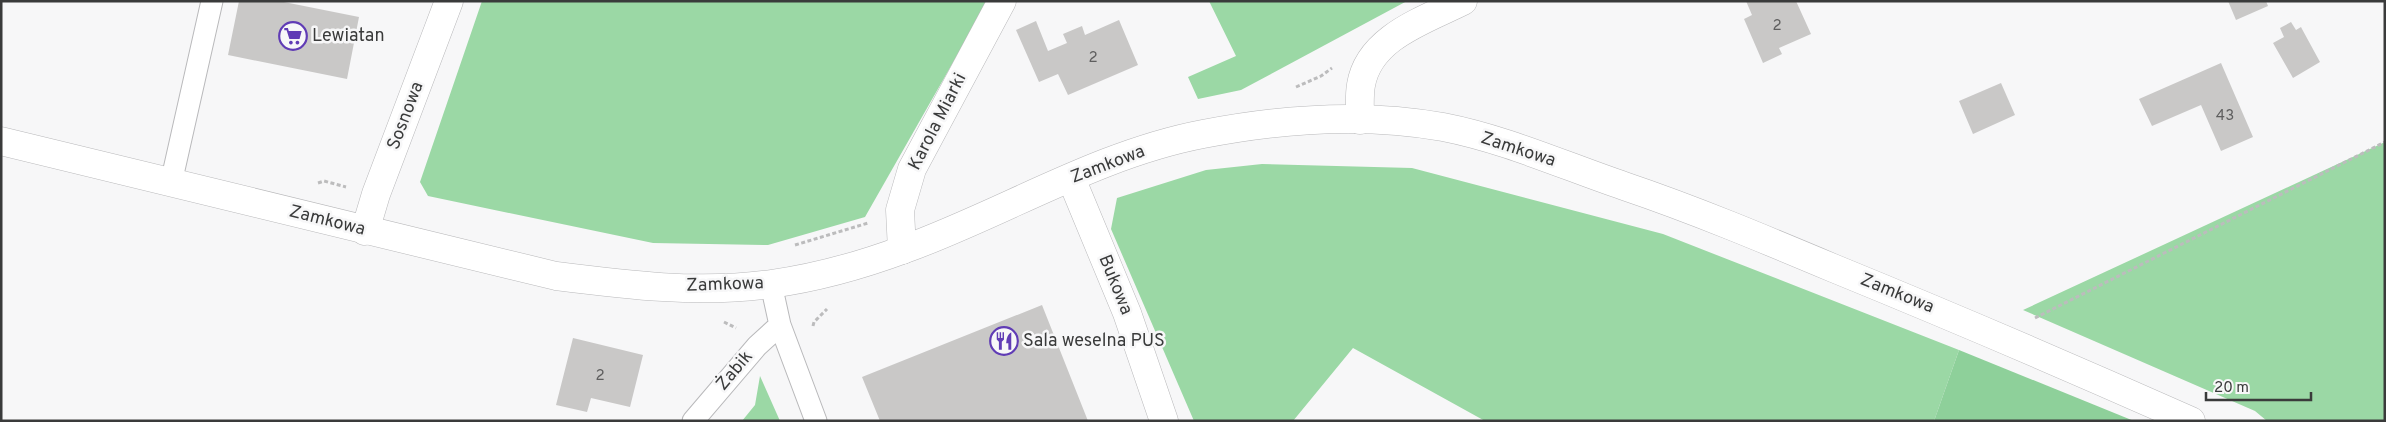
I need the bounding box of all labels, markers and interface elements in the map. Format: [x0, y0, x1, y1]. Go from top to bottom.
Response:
house number: 2 [1772, 17, 1782, 36]
supermarket icon: Lewiatan [278, 21, 308, 51]
place label: Lewiatan [312, 25, 385, 48]
house number: 2 [1088, 49, 1098, 68]
street label: Karola Miarki [904, 70, 972, 174]
street label: Sosnowa [383, 79, 429, 153]
house number: 43 [2216, 107, 2234, 126]
street label: Zamkowa [1477, 127, 1559, 173]
street label: Zamkowa [1068, 140, 1148, 190]
street label: Zamkowa [287, 200, 367, 242]
street label: Bukowa [1093, 251, 1137, 319]
street label: Zamkowa [1857, 269, 1937, 319]
street label: Zamkowa [686, 272, 764, 298]
restaurant icon: Sala weselna PUS [989, 326, 1019, 356]
place label: Sala weselna PUS [1023, 330, 1165, 353]
street label: Żabik [710, 345, 758, 396]
house number: 2 [595, 367, 605, 386]
scale bar [2206, 370, 2311, 402]
text: 20 m [2214, 379, 2249, 398]

